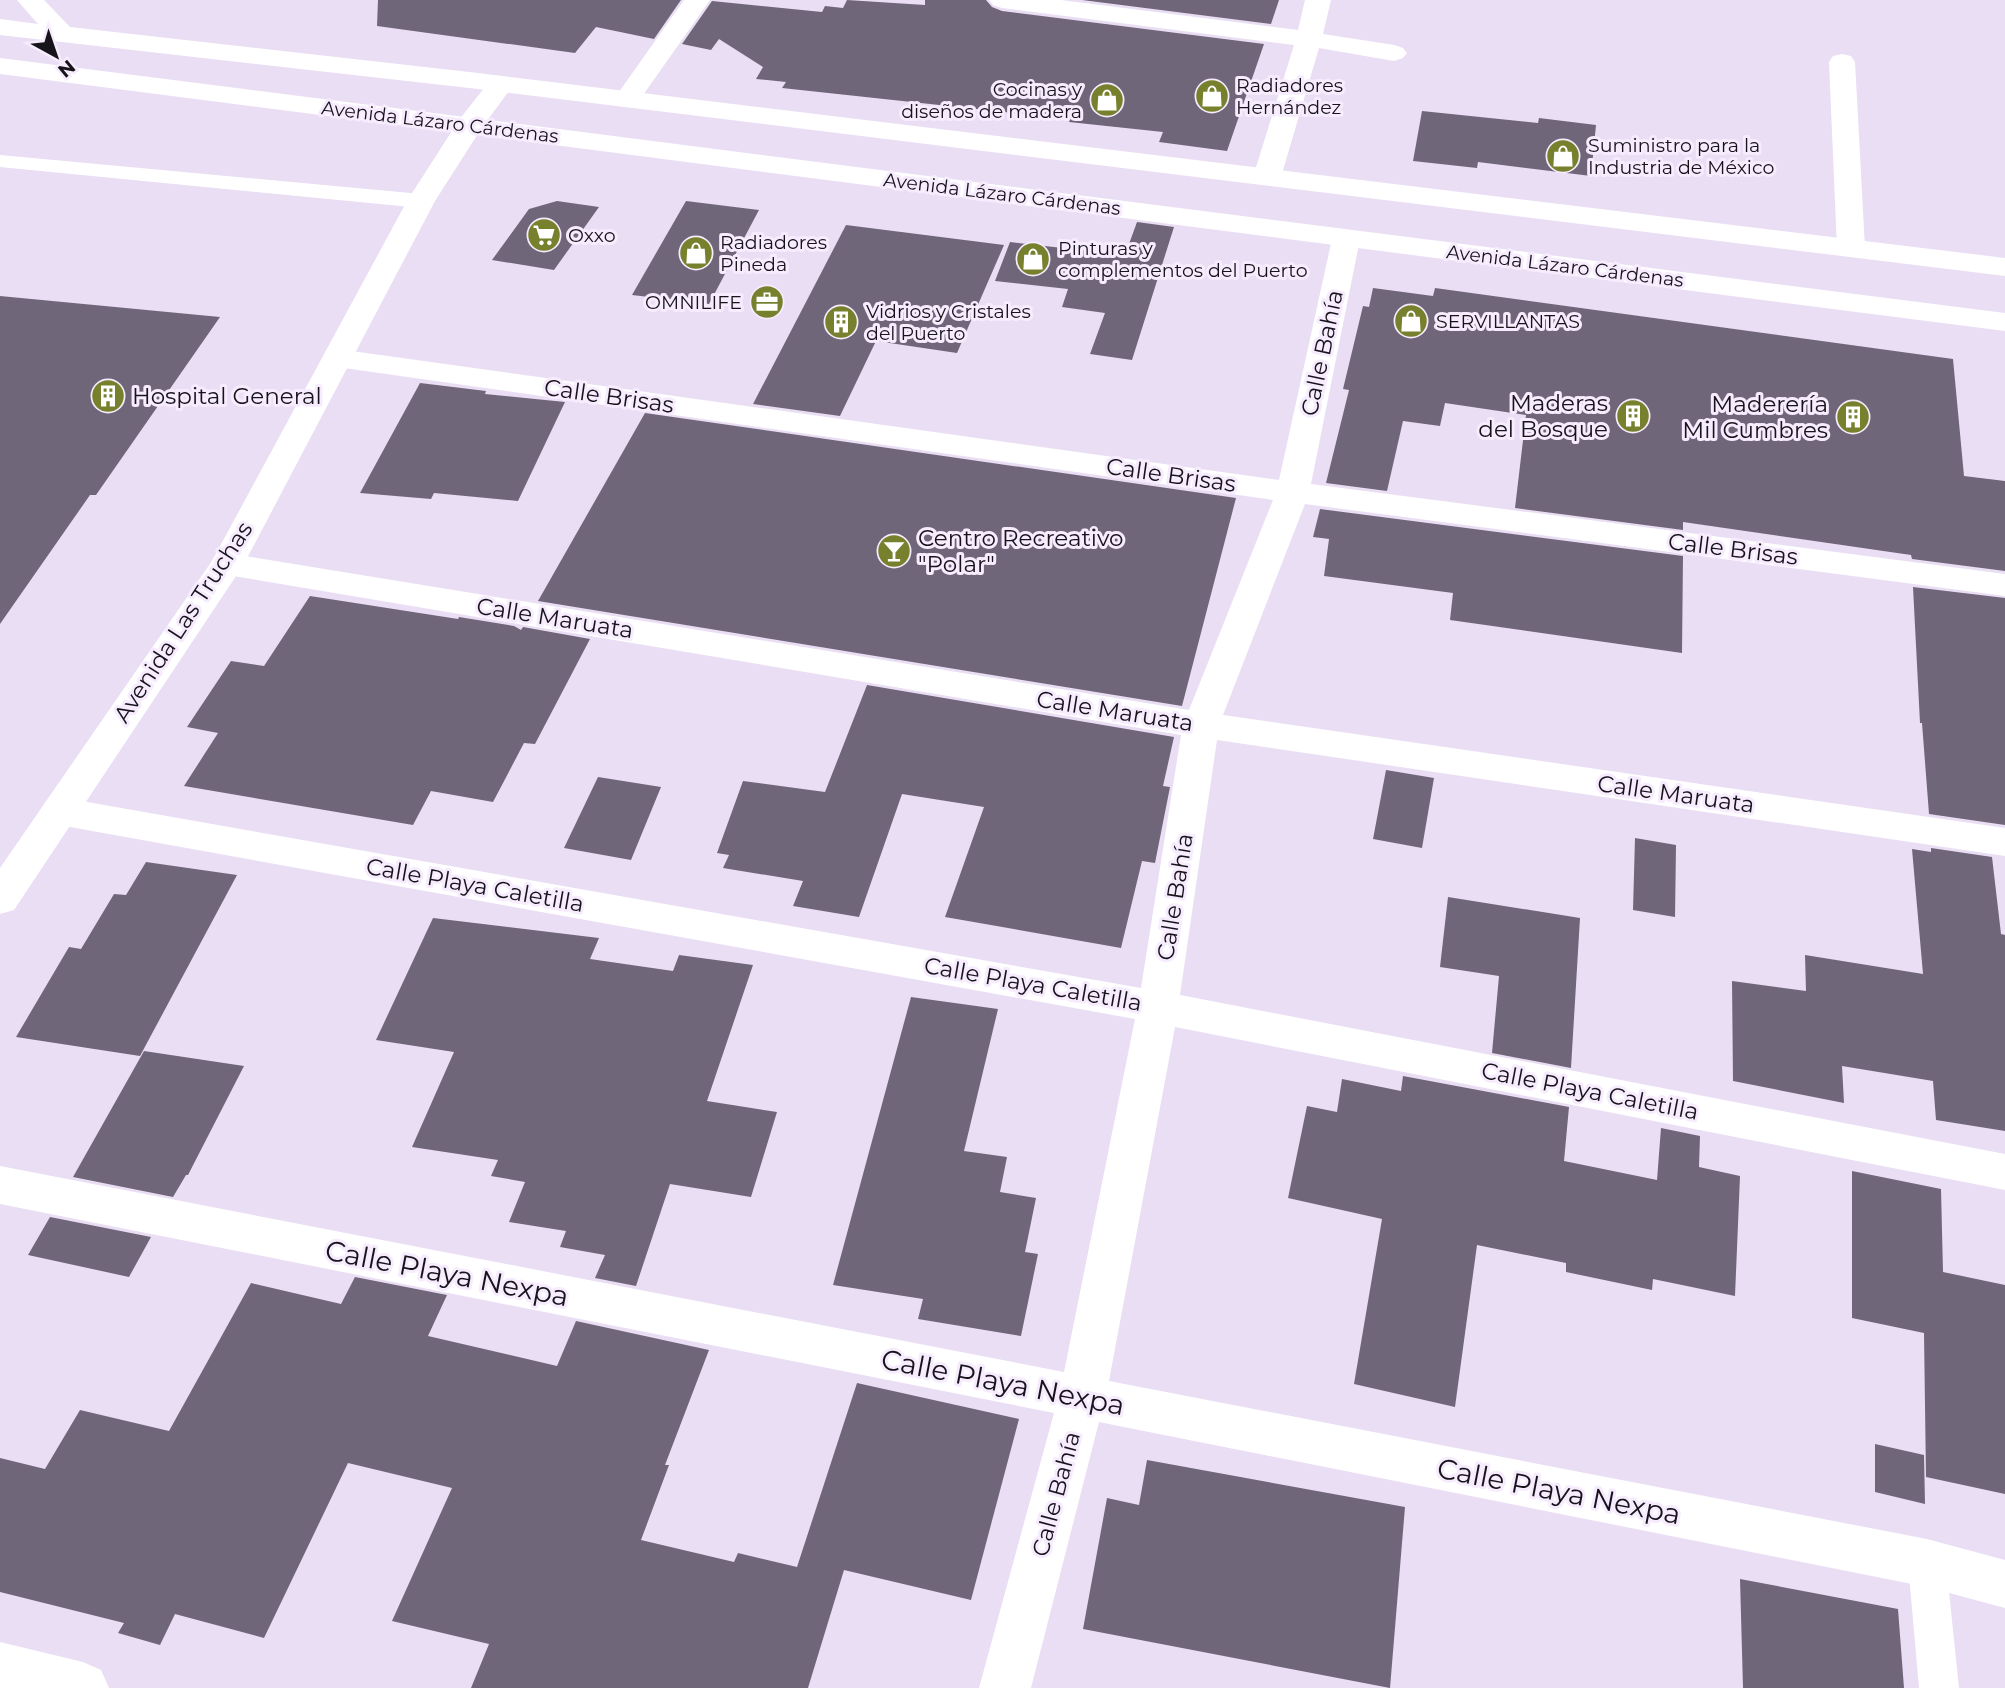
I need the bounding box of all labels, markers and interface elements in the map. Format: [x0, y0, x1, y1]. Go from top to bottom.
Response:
north arrow [21, 21, 91, 91]
text: N [53, 55, 80, 82]
place label: Radiadores Hernández [1236, 74, 1343, 119]
shop icon: Radiadores Hernández [1193, 77, 1231, 115]
place label: Cocinas y diseños de madera [901, 78, 1083, 123]
shop icon: Cocinas y diseños de madera [1088, 81, 1126, 119]
street label: Avenida Lázaro Cárdenas [320, 96, 560, 148]
place label: Suministro para la Industria de México [1588, 134, 1774, 179]
shop icon: Suministro para la Industria de México [1544, 137, 1582, 175]
street label: Avenida Lázaro Cárdenas [882, 168, 1122, 220]
supermarket icon: Oxxo [525, 216, 563, 254]
place label: Oxxo [568, 224, 616, 247]
place label: Radiadores Pineda [720, 231, 827, 276]
shop icon: Radiadores Pineda [677, 234, 715, 272]
place label: Pinturas y complementos del Puerto [1058, 237, 1308, 282]
shop icon: Pinturas y complementos del Puerto [1014, 240, 1052, 278]
street label: Avenida Lázaro Cárdenas [1445, 240, 1685, 292]
office icon: OMNILIFE [748, 283, 786, 321]
street label: Calle Bahía [1295, 287, 1349, 419]
place label: OMNILIFE [645, 291, 742, 314]
place label: Vidrios y Cristales del Puerto [866, 300, 1031, 345]
shop icon: SERVILLANTAS [1392, 302, 1430, 340]
building icon: Vidrios y Cristales del Puerto [822, 303, 860, 341]
place label: SERVILLANTAS [1436, 310, 1580, 333]
street label: Calle Brisas [542, 373, 676, 419]
building icon: Hospital General [89, 377, 127, 415]
place label: Hospital General [132, 382, 322, 410]
place label: Maderas del Bosque [1478, 389, 1608, 443]
place label: Maderería Mil Cumbres [1682, 390, 1828, 444]
building icon: Maderas del Bosque [1614, 397, 1652, 435]
building icon: Maderería Mil Cumbres [1834, 398, 1872, 436]
street label: Calle Brisas [1104, 452, 1238, 498]
street label: Avenida Las Truchas [108, 516, 258, 728]
place label: Centro Recreativo "Polar" [918, 524, 1124, 578]
street label: Calle Brisas [1666, 527, 1800, 571]
bar icon: Centro Recreativo "Polar" [875, 532, 913, 570]
street label: Calle Maruata [475, 592, 635, 644]
street label: Calle Maruata [1035, 685, 1195, 737]
street label: Calle Maruata [1596, 769, 1756, 819]
street label: Calle Bahía [1151, 831, 1199, 963]
street label: Calle Playa Caletilla [364, 852, 586, 918]
street label: Calle Playa Caletilla [922, 951, 1144, 1017]
street label: Calle Playa Caletilla [1479, 1056, 1701, 1126]
street label: Calle Playa Nexpa [322, 1233, 572, 1313]
street label: Calle Playa Nexpa [878, 1342, 1128, 1422]
street label: Calle Bahía [1026, 1428, 1086, 1560]
street label: Calle Playa Nexpa [1434, 1451, 1684, 1531]

